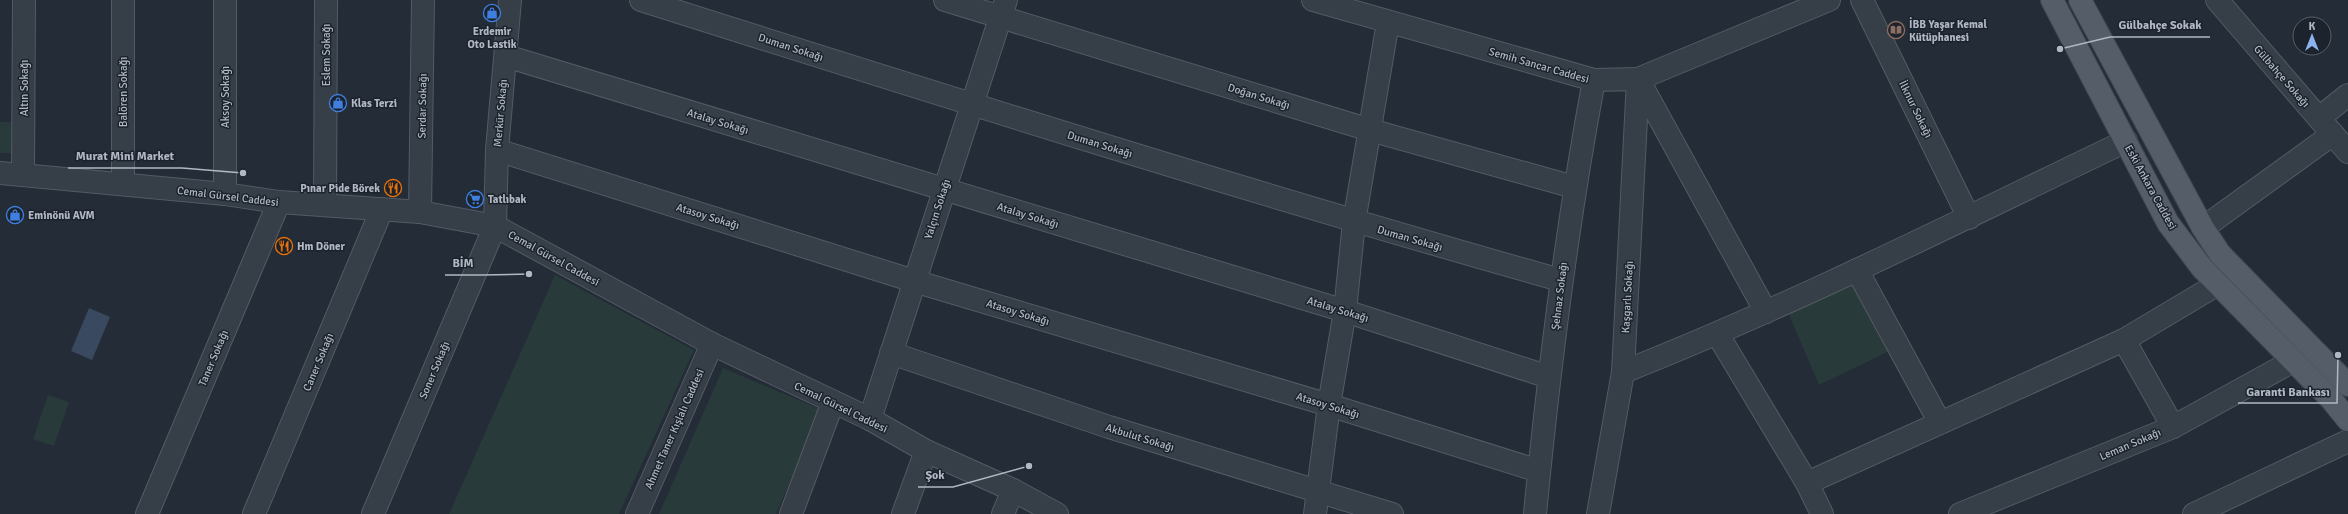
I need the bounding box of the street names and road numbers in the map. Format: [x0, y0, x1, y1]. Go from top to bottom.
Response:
street label: Eslem Sokağı [320, 24, 333, 86]
street label: Duman Sokağı [757, 31, 825, 64]
street label: Gülbahçe Sokağı [2251, 42, 2312, 110]
street label: Semih Sancar Caddesi [1487, 45, 1591, 86]
street label: Balören Sokağı [117, 57, 130, 127]
street label: Altın Sokağı [18, 60, 31, 116]
street label: Aksoy Sokağı [219, 66, 232, 128]
street label: Serdar Sokağı [415, 73, 430, 139]
street label: İlknur Sokağı [1896, 78, 1936, 140]
street label: Merkür Sokağı [491, 79, 510, 147]
street label: Doğan Sokağı [1226, 81, 1292, 112]
street label: Atalay Sokağı [685, 106, 750, 137]
street label: Duman Sokağı [1066, 128, 1134, 161]
street label: Eski Ankara Caddesi [2122, 143, 2179, 232]
street label: Yalçın Sokağı [922, 178, 953, 241]
street label: Cemal Gürsel Caddesi [176, 184, 279, 209]
street label: Atalay Sokağı [995, 200, 1060, 231]
street label: Atasoy Sokağı [675, 201, 741, 232]
street label: Duman Sokağı [1376, 223, 1444, 254]
street label: Cemal Gürsel Caddesi [506, 228, 602, 289]
street label: Kaşgarlı Sokağı [1619, 260, 1636, 334]
street label: Şehnaz Sokağı [1549, 261, 1570, 331]
street label: Atalay Sokağı [1305, 294, 1370, 325]
street label: Atasoy Sokağı [985, 297, 1051, 328]
street label: Taner Sokağı [196, 328, 231, 388]
street label: Caner Sokağı [300, 331, 337, 393]
street label: Soner Sokağı [416, 339, 452, 401]
street label: Ahmet Taner Kışlalı Caddesi [642, 367, 707, 491]
street label: Cemal Gürsel Caddesi [792, 379, 890, 436]
street label: Atasoy Sokağı [1295, 390, 1361, 421]
street label: Akbulut Sokağı [1104, 421, 1176, 454]
street label: Leman Sokağı [2098, 426, 2163, 463]

